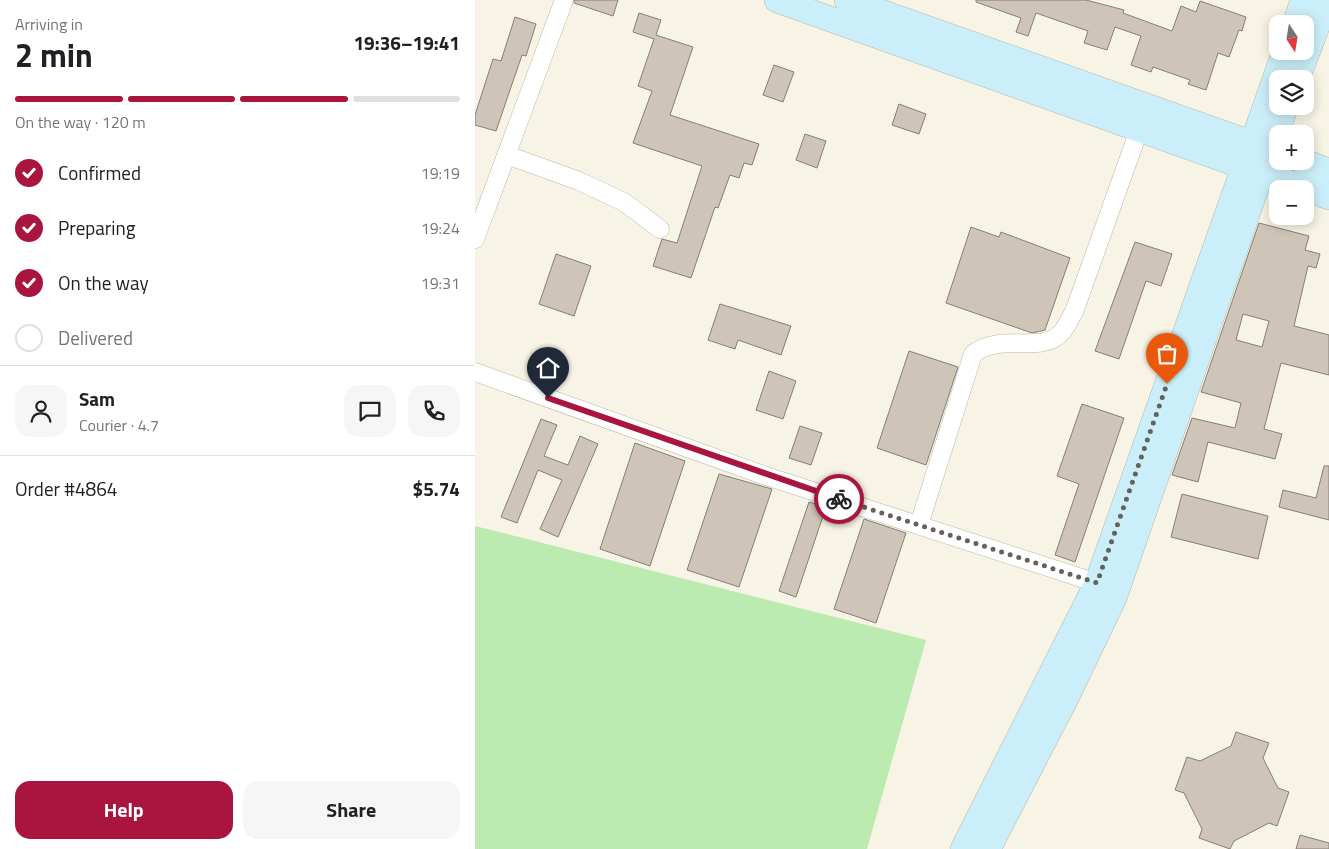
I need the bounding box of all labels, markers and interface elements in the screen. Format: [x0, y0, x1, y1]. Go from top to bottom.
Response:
text: Arriving in [15, 12, 83, 36]
north arrow [1269, 15, 1314, 60]
map controls [1269, 15, 1314, 225]
text: 19:36–19:41 [353, 28, 460, 57]
text: 2 min [15, 31, 93, 79]
button: layers [1269, 70, 1314, 115]
text: On the way · 120 m [15, 110, 146, 134]
button: + [1269, 125, 1314, 170]
text: Confirmed [58, 158, 141, 187]
icon: check [15, 159, 43, 187]
text: 19:19 [421, 161, 460, 185]
button: − [1269, 180, 1314, 225]
text: Preparing [58, 213, 135, 242]
icon: check [15, 214, 43, 242]
text: 19:24 [421, 216, 460, 240]
text: On the way [58, 268, 149, 297]
icon: check [15, 269, 43, 297]
text: 19:31 [421, 271, 460, 295]
text: Delivered [58, 323, 133, 352]
pin [1146, 333, 1188, 384]
icon: bag [1153, 340, 1181, 368]
pin [527, 347, 569, 398]
icon: home [534, 354, 562, 382]
text: Sam [79, 384, 115, 413]
button: person [15, 385, 67, 437]
button: chat [344, 385, 396, 437]
button: phone [408, 385, 460, 437]
text: Courier · 4.7 [79, 413, 159, 437]
text: Order #4864 [15, 474, 117, 503]
text: $5.74 [413, 474, 460, 503]
courier [814, 474, 864, 524]
icon: bike [825, 485, 853, 513]
button: Help [15, 781, 233, 839]
button: Share [243, 781, 460, 839]

